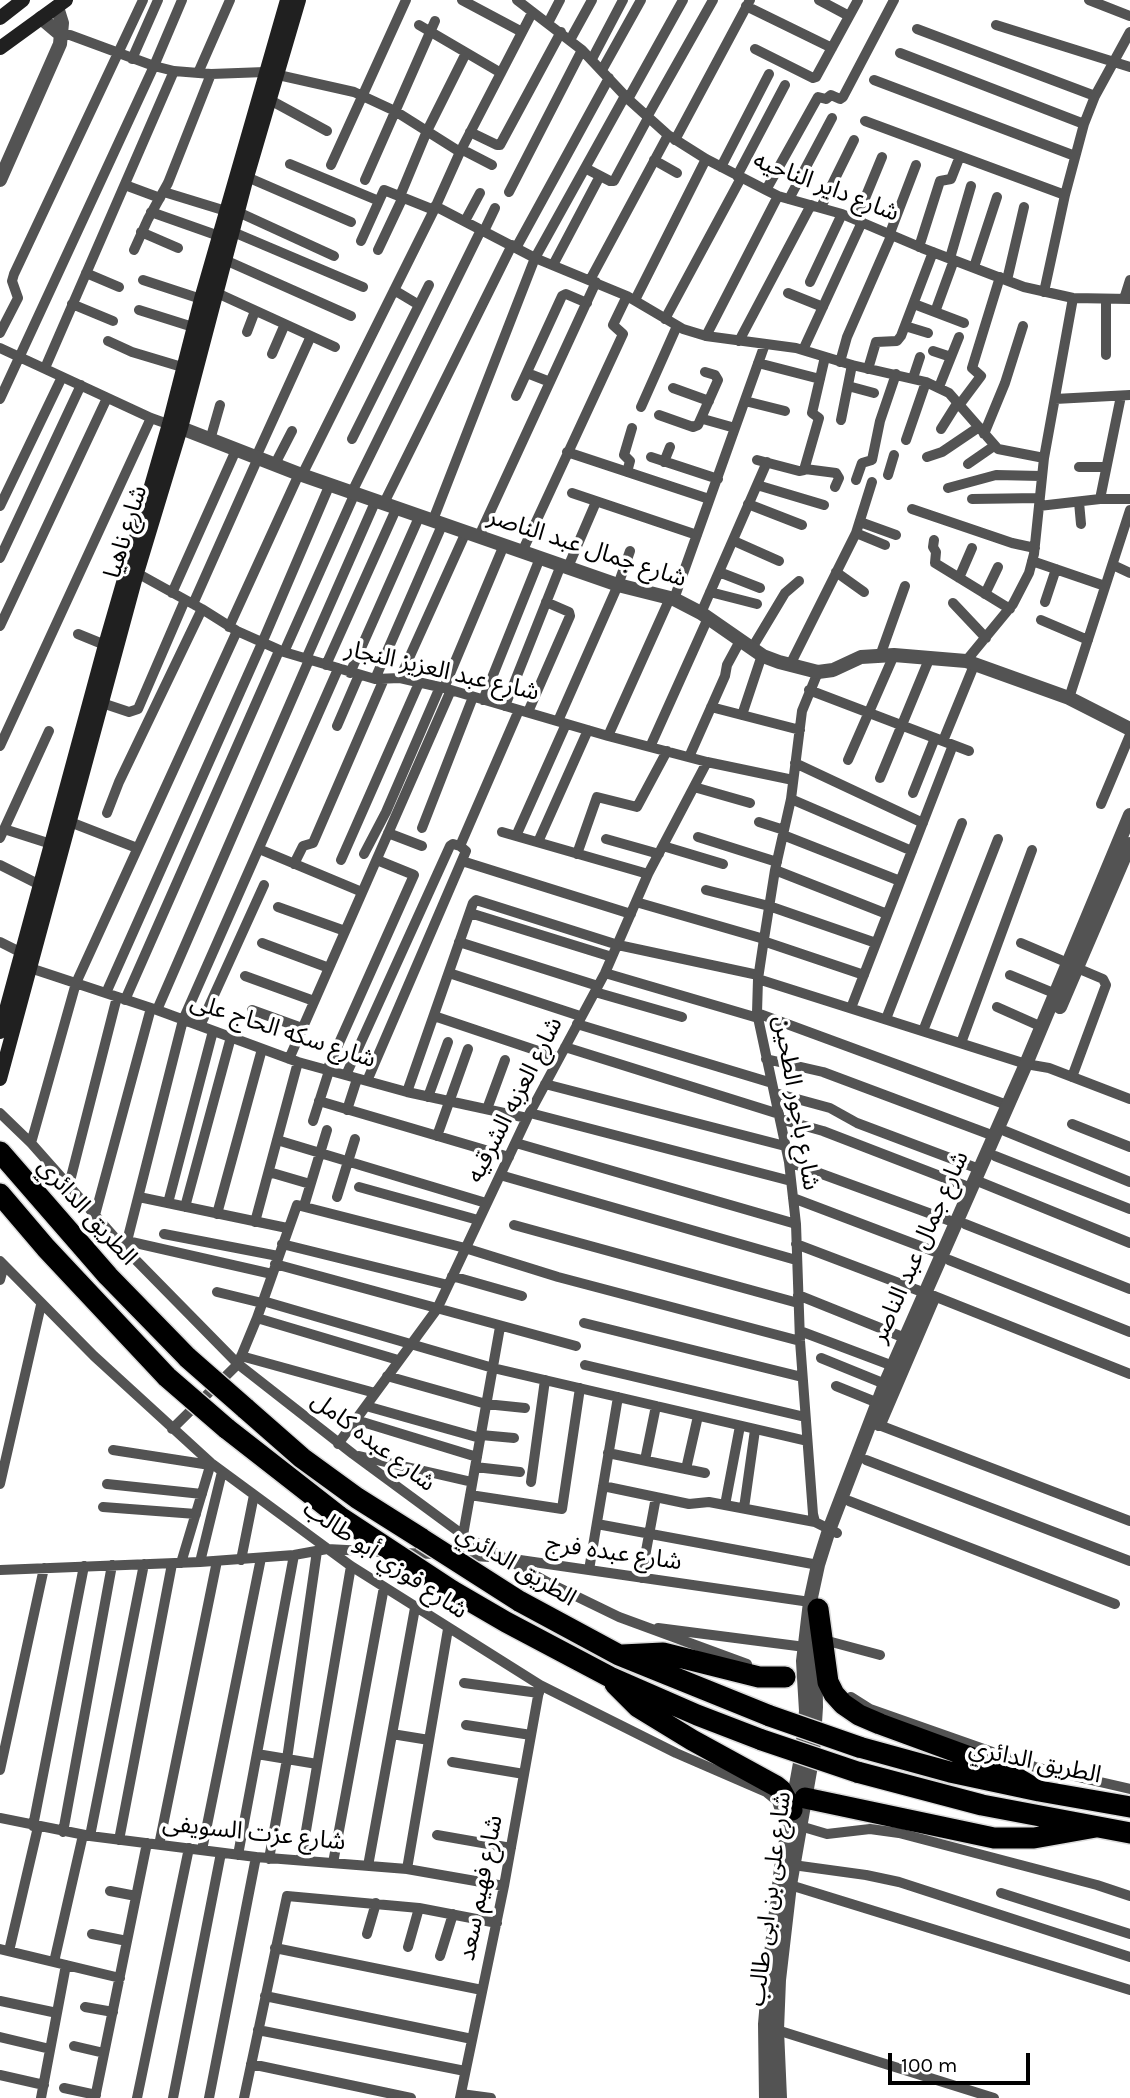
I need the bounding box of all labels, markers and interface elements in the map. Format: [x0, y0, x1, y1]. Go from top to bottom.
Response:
street label: شارع داير الناحيه [749, 146, 903, 228]
street label: شارع ناهيا [98, 482, 154, 582]
street label: شارع جمال عبد الناصر [484, 502, 690, 594]
street label: شارع عبد العزيز النجار [342, 635, 542, 707]
street label: شارع سكه الحاج على [187, 987, 379, 1075]
street label: شارع العزبه الشرقيه [461, 1012, 569, 1188]
street label: شارع باجور الطحين [766, 1014, 826, 1192]
street label: شارع جمال عبد الناصر [865, 1147, 975, 1347]
street label: الطريق الدائري [31, 1152, 143, 1272]
street label: شارع عبده كامل [305, 1386, 441, 1498]
street label: شارع فوزي أبو طالب [297, 1494, 473, 1626]
street label: الطريق الدائري [451, 1519, 581, 1613]
street label: شارع عبده فرج [544, 1529, 684, 1577]
street label: الطريق الدائري [966, 1734, 1104, 1790]
street label: شارع على بن ابى طالب [743, 1790, 797, 2008]
street label: شارع عزت السويفى [161, 1809, 347, 1857]
street label: شارع فهيم سعد [453, 1813, 509, 1963]
scale bar [892, 2038, 1034, 2082]
text: 100 m [901, 2053, 958, 2077]

